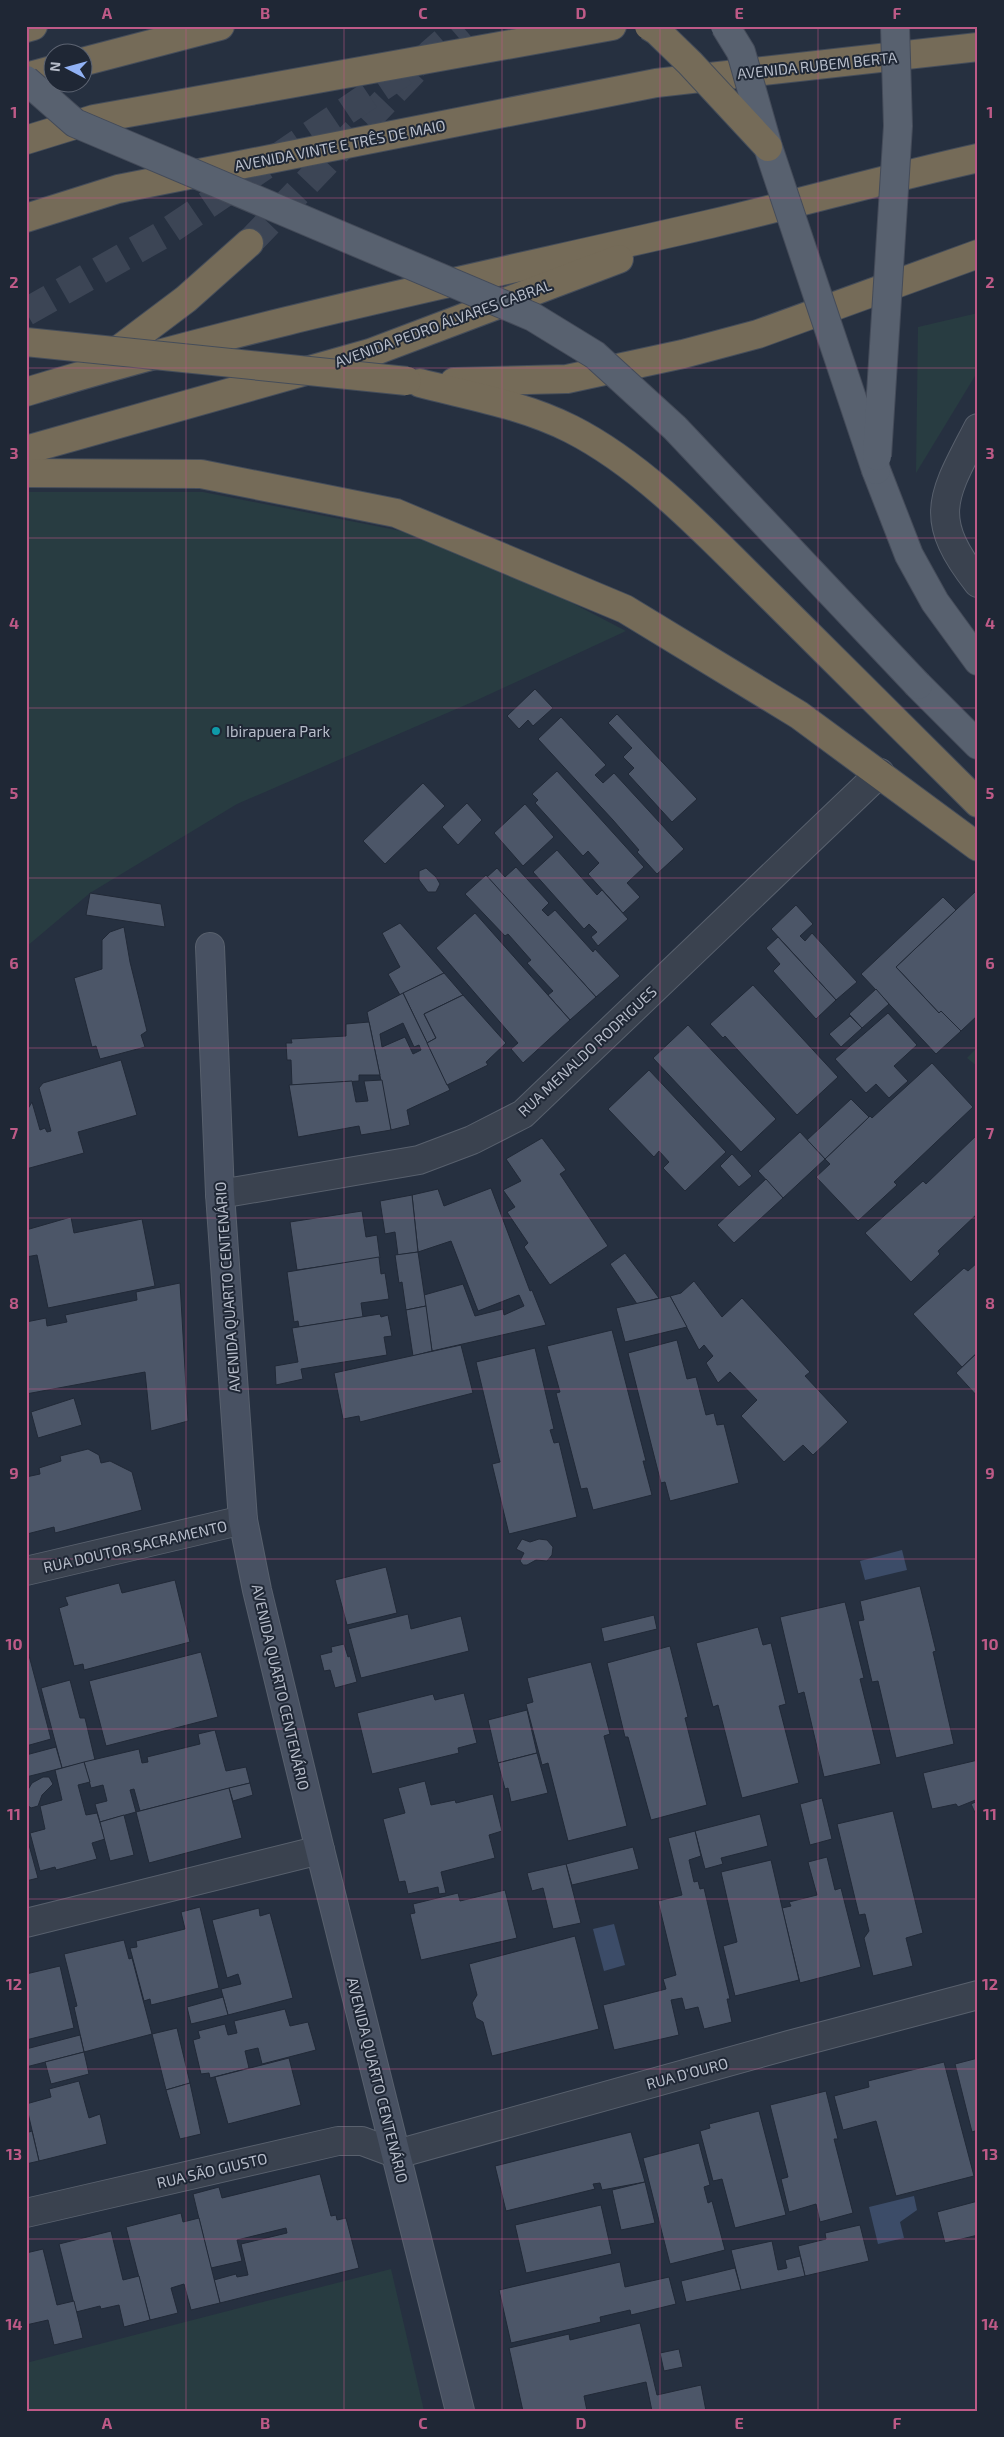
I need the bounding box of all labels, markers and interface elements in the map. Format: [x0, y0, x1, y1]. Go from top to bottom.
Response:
text: A [102, 3, 113, 22]
text: B [260, 3, 270, 22]
text: C [418, 3, 428, 22]
text: D [576, 3, 587, 22]
text: E [734, 3, 744, 22]
text: F [893, 3, 902, 22]
north arrow [42, 42, 92, 92]
street label: AVENIDA RUBEM BERTA [736, 48, 898, 82]
text: N [46, 61, 64, 73]
text: 1 [11, 102, 17, 121]
text: 1 [987, 102, 993, 121]
street label: AVENIDA VINTE E TRÊS DE MAIO [233, 116, 447, 174]
text: 2 [9, 272, 19, 291]
text: 2 [985, 272, 995, 291]
street label: AVENIDA PEDRO ÁLVARES CABRAL [332, 275, 554, 371]
text: 3 [9, 443, 19, 462]
text: 3 [985, 443, 995, 462]
text: 4 [9, 613, 19, 632]
text: 4 [985, 613, 995, 632]
place label: Ibirapuera Park [226, 722, 330, 740]
marker: Ibirapuera Park [210, 725, 222, 737]
text: 5 [10, 783, 19, 802]
text: 5 [986, 783, 995, 802]
text: 6 [9, 953, 19, 972]
text: 6 [985, 953, 995, 972]
street label: RUA MENALDO RODRIGUES [514, 982, 660, 1120]
text: 7 [10, 1123, 19, 1142]
text: 7 [986, 1123, 995, 1142]
street label: AVENIDA QUARTO CENTENÁRIO [211, 1181, 244, 1393]
text: 8 [9, 1293, 19, 1312]
text: 8 [985, 1293, 995, 1312]
text: 9 [9, 1463, 19, 1482]
text: 9 [985, 1463, 995, 1482]
street label: RUA DOUTOR SACRAMENTO [41, 1516, 229, 1576]
street label: AVENIDA QUARTO CENTENÁRIO [248, 1582, 314, 1792]
text: 10 [5, 1634, 23, 1653]
text: 10 [981, 1634, 999, 1653]
text: 11 [7, 1804, 21, 1823]
text: 11 [983, 1804, 997, 1823]
text: 12 [6, 1974, 22, 1993]
text: 12 [982, 1974, 998, 1993]
street label: AVENIDA QUARTO CENTENÁRIO [343, 1975, 412, 2185]
street label: RUA D'OURO [644, 2053, 730, 2093]
text: 13 [6, 2144, 22, 2163]
text: 13 [982, 2144, 998, 2163]
street label: RUA SÃO GIUSTO [155, 2149, 269, 2191]
text: 14 [5, 2314, 23, 2333]
text: 14 [981, 2314, 999, 2333]
text: A [102, 2413, 113, 2432]
text: B [260, 2413, 270, 2432]
text: C [418, 2413, 428, 2432]
text: D [576, 2413, 587, 2432]
text: E [734, 2413, 744, 2432]
text: F [893, 2413, 902, 2432]

